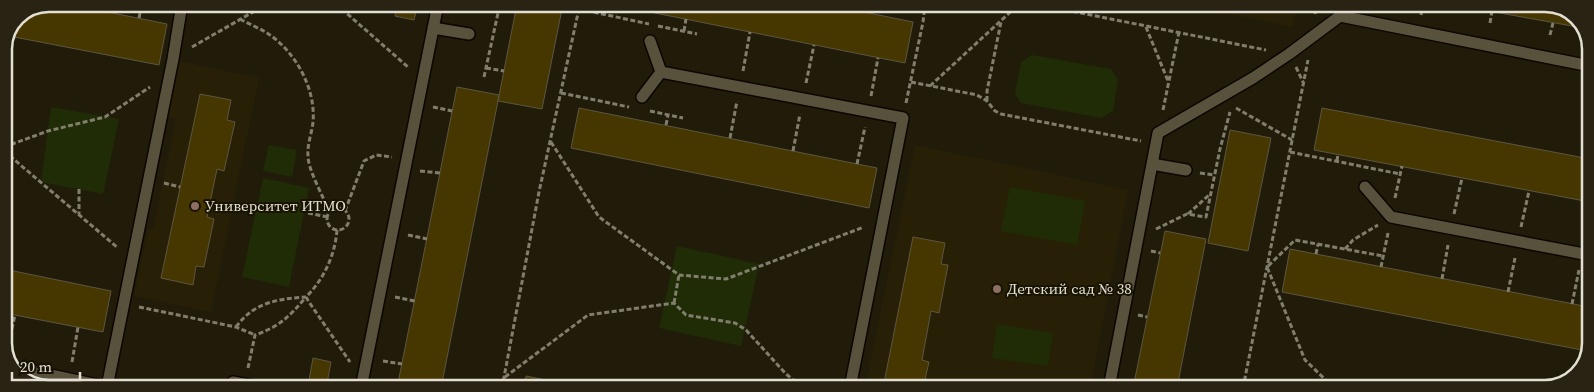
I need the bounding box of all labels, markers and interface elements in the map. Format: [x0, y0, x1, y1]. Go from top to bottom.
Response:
place label: Университет ИТМО [205, 195, 346, 216]
marker: Университет ИТМО [189, 200, 201, 212]
place label: Детский сад № 38 [1007, 278, 1132, 299]
marker: Детский сад № 38 [991, 283, 1003, 295]
scale bar [12, 350, 80, 382]
text: 20 m [20, 356, 52, 377]

